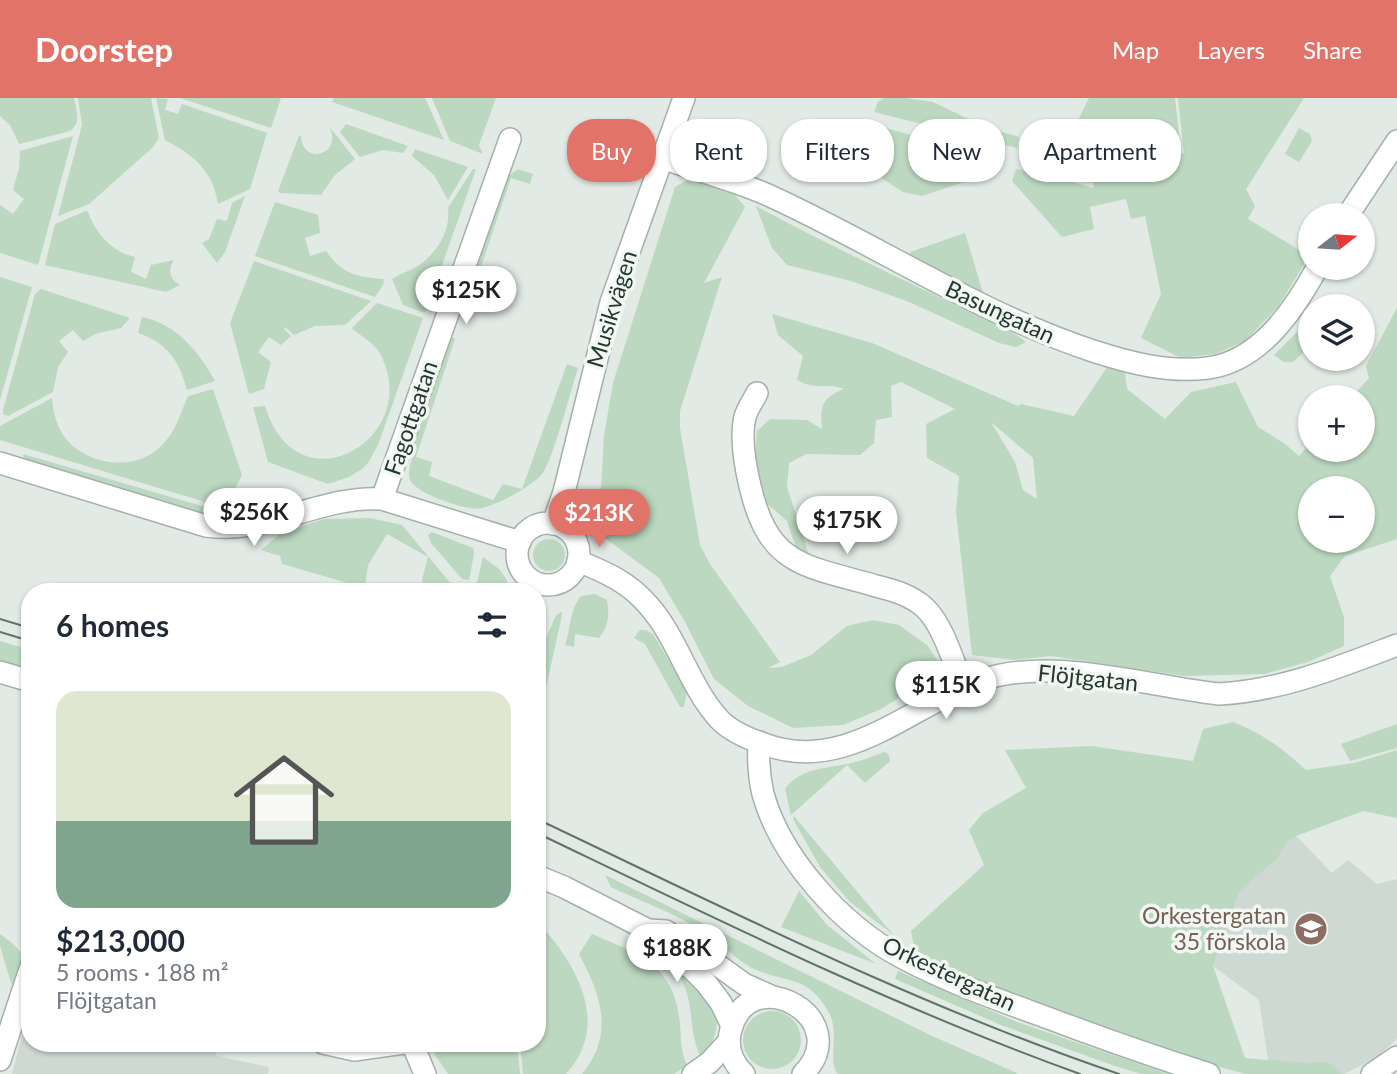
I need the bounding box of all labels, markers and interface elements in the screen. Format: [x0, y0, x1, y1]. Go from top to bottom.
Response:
text: Doorstep [35, 29, 173, 69]
text: Map [1112, 35, 1159, 64]
text: Layers [1197, 35, 1265, 64]
text: Share [1303, 35, 1362, 64]
chip: Buy [567, 119, 656, 182]
chip: Rent [670, 119, 767, 182]
chip: Filters [781, 119, 894, 182]
chip: New [908, 119, 1005, 182]
chip: Apartment [1019, 119, 1181, 182]
north arrow [1298, 203, 1376, 280]
map controls [1298, 203, 1375, 553]
street label: Musikvägen [580, 247, 642, 371]
pin: $125K [417, 266, 515, 326]
street label: Basungatan [941, 274, 1060, 349]
text: $125K [431, 275, 501, 303]
button: layers [1298, 294, 1375, 371]
street label: Fagottgatan [377, 357, 443, 478]
button: + [1298, 385, 1375, 462]
button: − [1298, 476, 1375, 553]
pin: $256K [205, 489, 303, 548]
pin: $213K [550, 490, 648, 549]
pin: $175K [798, 496, 896, 556]
text: $256K [219, 497, 289, 525]
text: $213K [564, 498, 634, 526]
text: $175K [812, 505, 882, 533]
icon: filters [473, 606, 511, 644]
text: 6 homes [56, 607, 169, 643]
street label: Flöjtgatan [1037, 658, 1140, 696]
pin: $115K [897, 662, 995, 721]
text: $115K [911, 670, 981, 698]
icon: home [221, 737, 347, 863]
place label: Orkestergatan 35 förskola [1142, 901, 1286, 955]
school or university icon: Orkestergatan 35 förskola [1292, 910, 1330, 948]
text: $213,000 [56, 922, 185, 958]
pin: $188K [628, 924, 726, 984]
street label: Orkestergatan [878, 930, 1021, 1016]
text: $188K [642, 933, 712, 961]
text: 5 rooms · 188 m² [56, 958, 228, 986]
text: Flöjtgatan [56, 986, 157, 1014]

